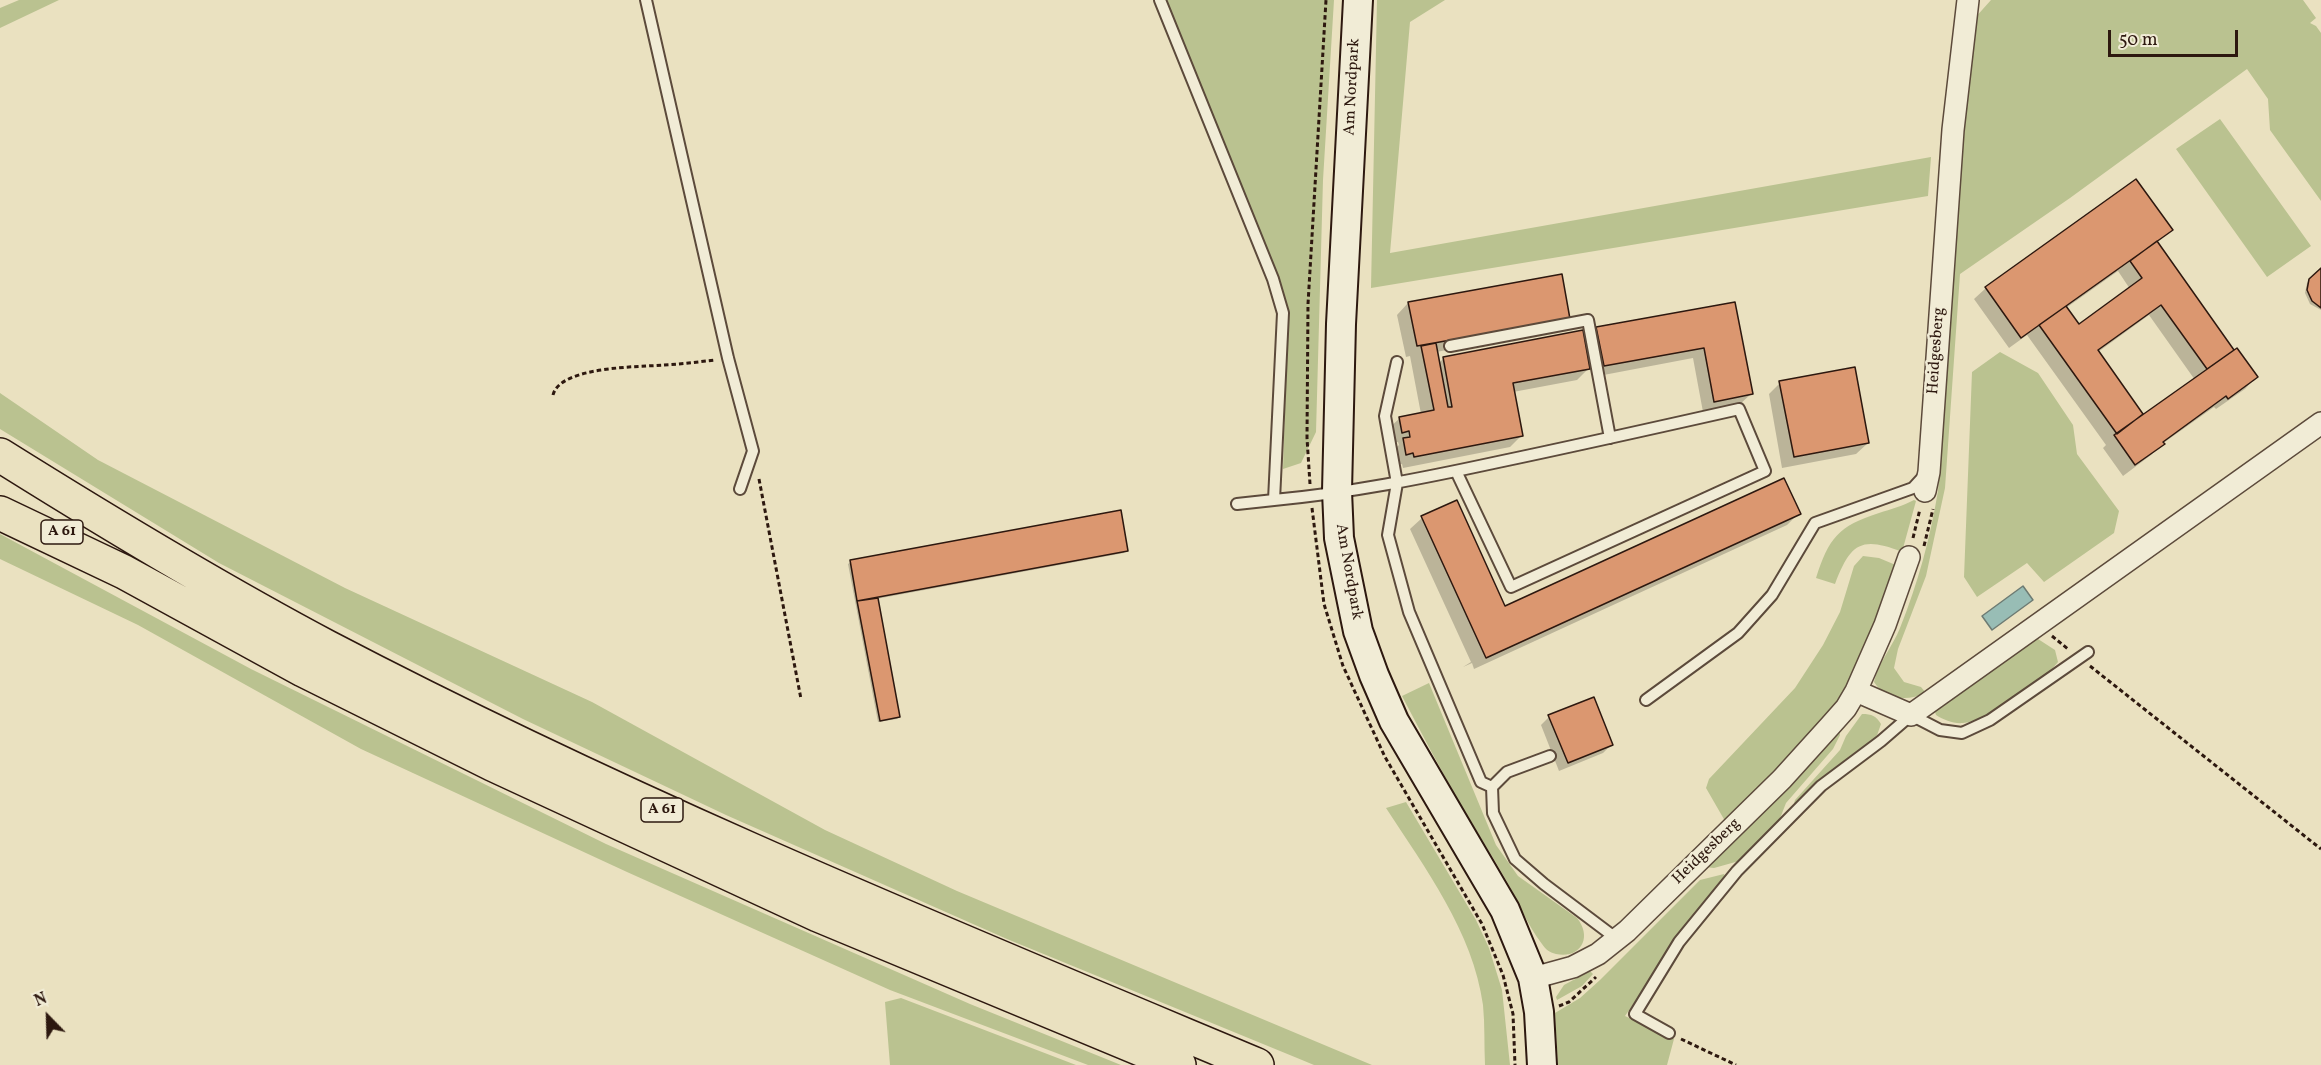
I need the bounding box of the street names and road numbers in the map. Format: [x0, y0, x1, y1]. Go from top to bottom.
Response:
street label: Am Nordpark [1341, 38, 1365, 136]
street label: Heidgesberg [1924, 307, 1950, 395]
road number: A 61 [41, 520, 83, 544]
street label: Am Nordpark [1330, 522, 1366, 622]
road number: A 61 [641, 798, 683, 822]
street label: Heidgesberg [1669, 815, 1745, 889]

